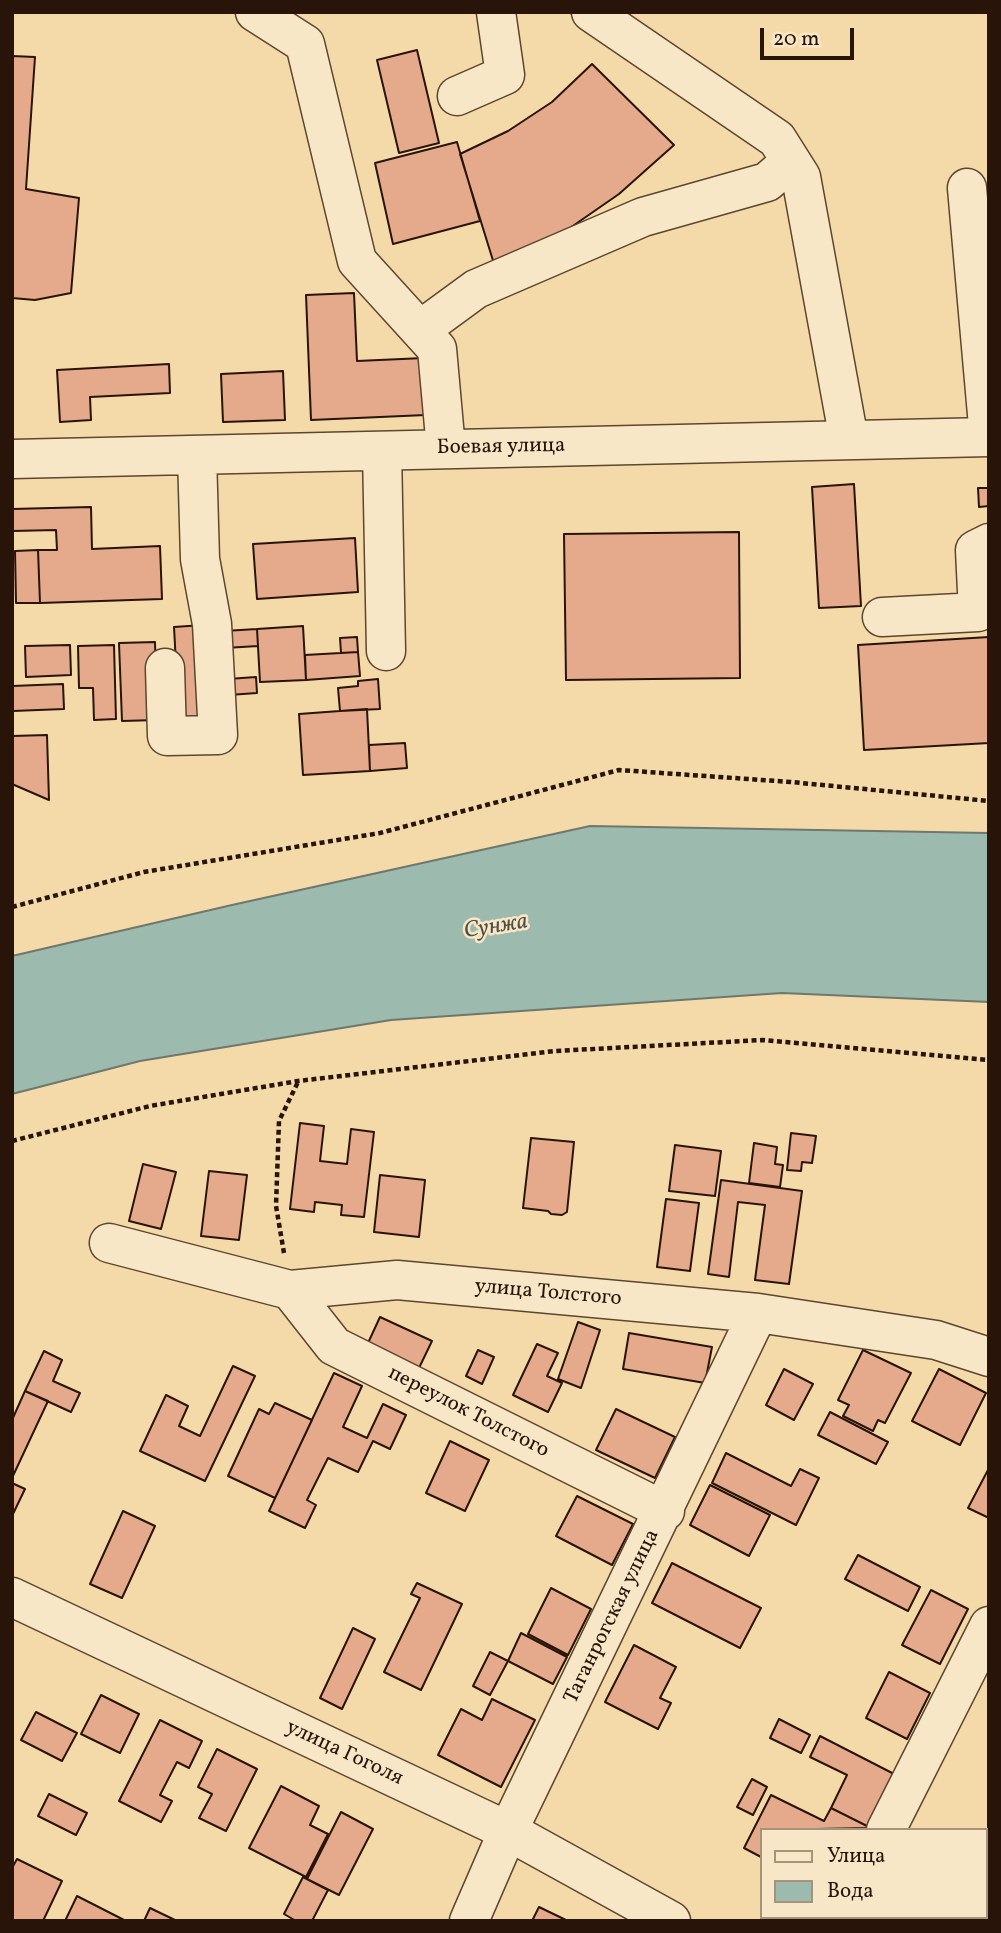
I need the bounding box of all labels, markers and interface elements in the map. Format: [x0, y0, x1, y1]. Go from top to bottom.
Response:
scale bar [763, 14, 858, 58]
text: 20 m [773, 25, 819, 54]
street label: Боевая улица [436, 434, 566, 462]
water label: Сунжа [462, 909, 530, 947]
street label: улица Толстого [473, 1275, 623, 1313]
street label: переулок Толстого [383, 1361, 553, 1465]
street label: Таганрогская улица [560, 1526, 666, 1708]
street label: улица Гоголя [281, 1716, 407, 1792]
legend [760, 1828, 987, 1919]
text: Улица [827, 1842, 885, 1871]
text: Вода [827, 1877, 874, 1906]

